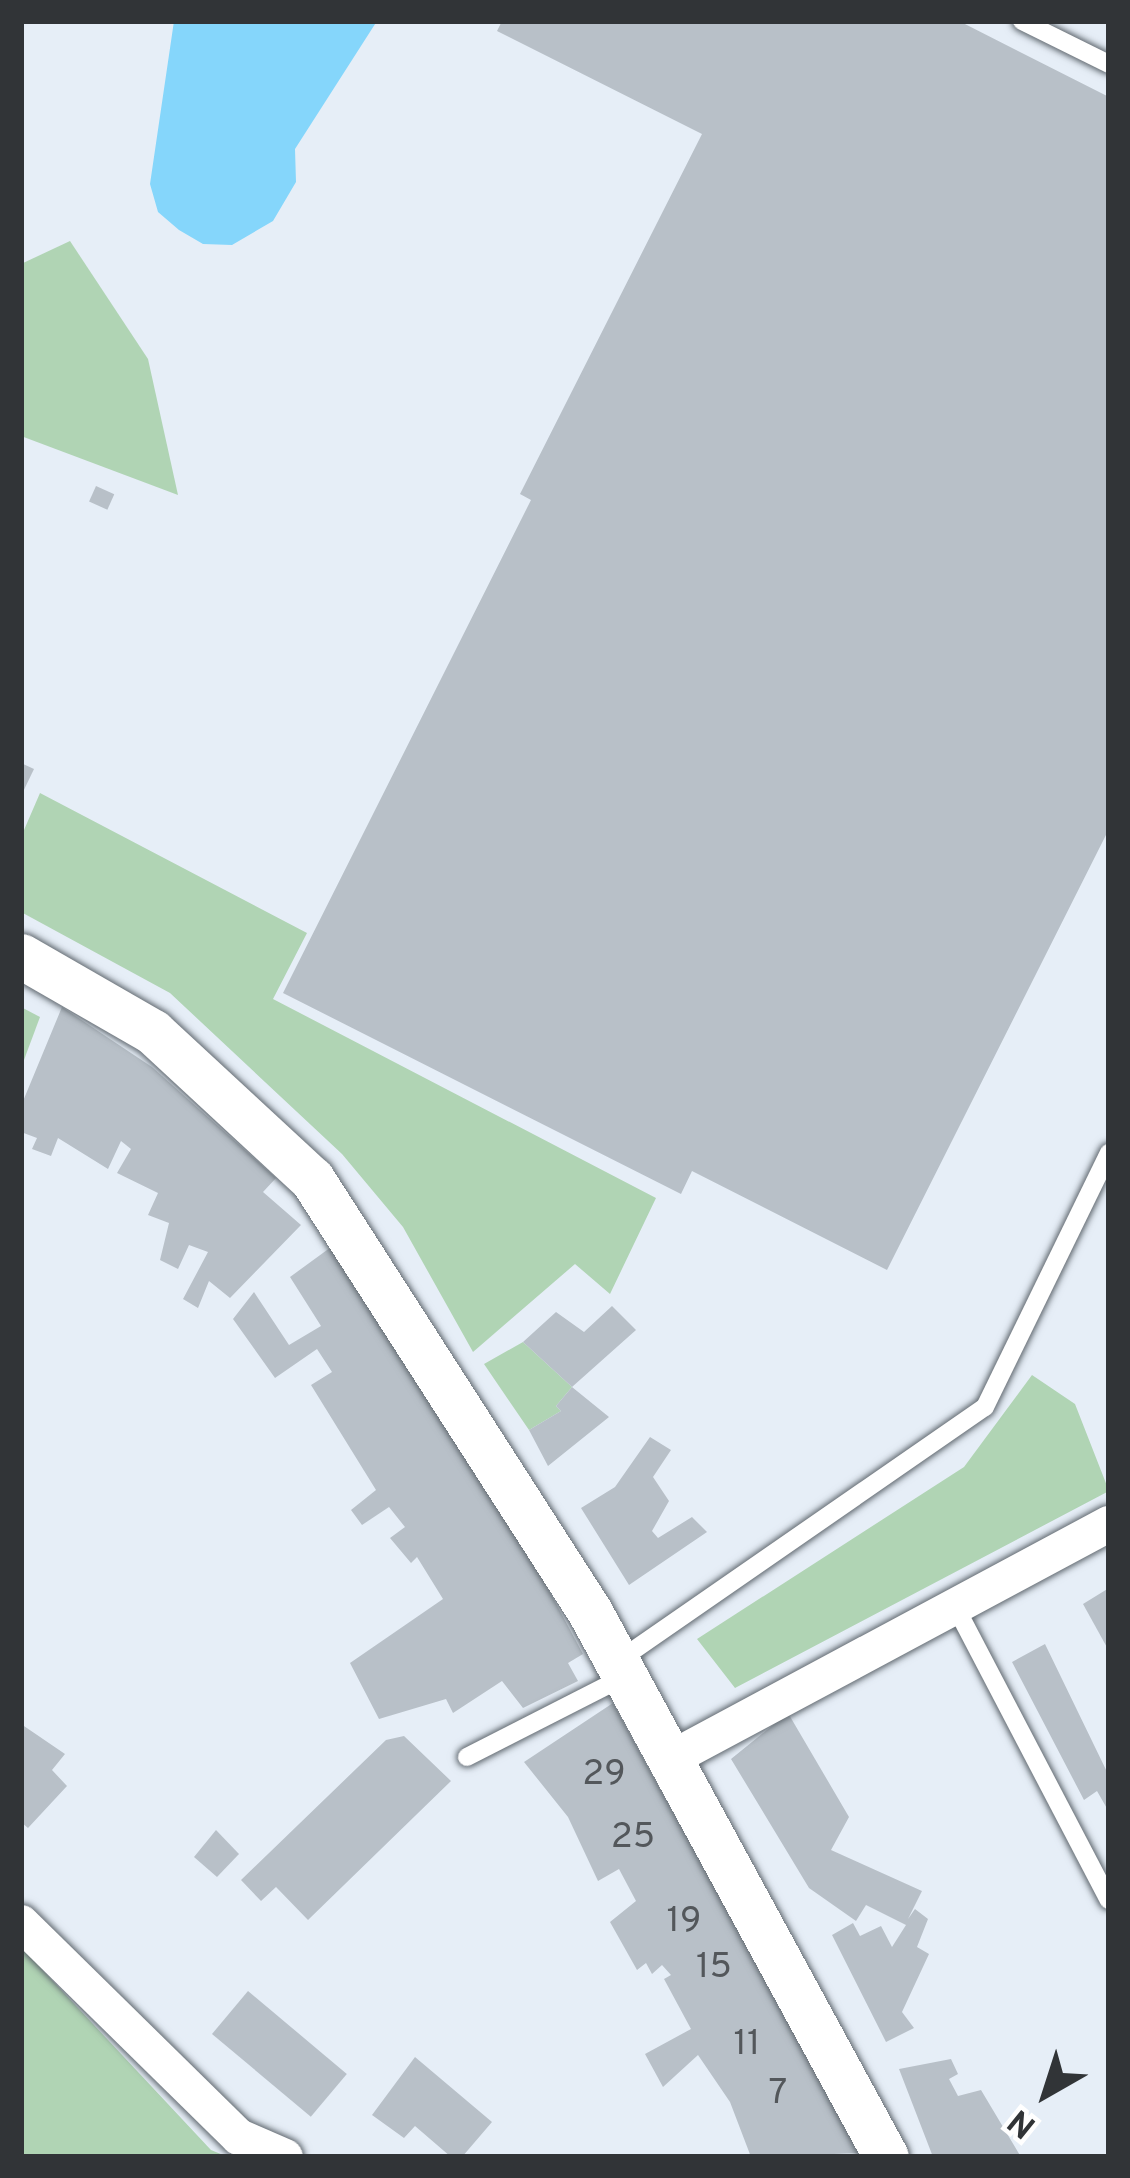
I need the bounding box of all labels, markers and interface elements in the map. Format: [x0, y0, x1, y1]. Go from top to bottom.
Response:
house number: 29 [582, 1754, 626, 1798]
house number: 25 [611, 1817, 655, 1861]
house number: 19 [667, 1901, 701, 1945]
house number: 15 [696, 1947, 732, 1991]
house number: 11 [734, 2024, 760, 2068]
north arrow [986, 2034, 1106, 2154]
house number: 7 [769, 2073, 787, 2117]
text: N [1001, 2098, 1046, 2146]

